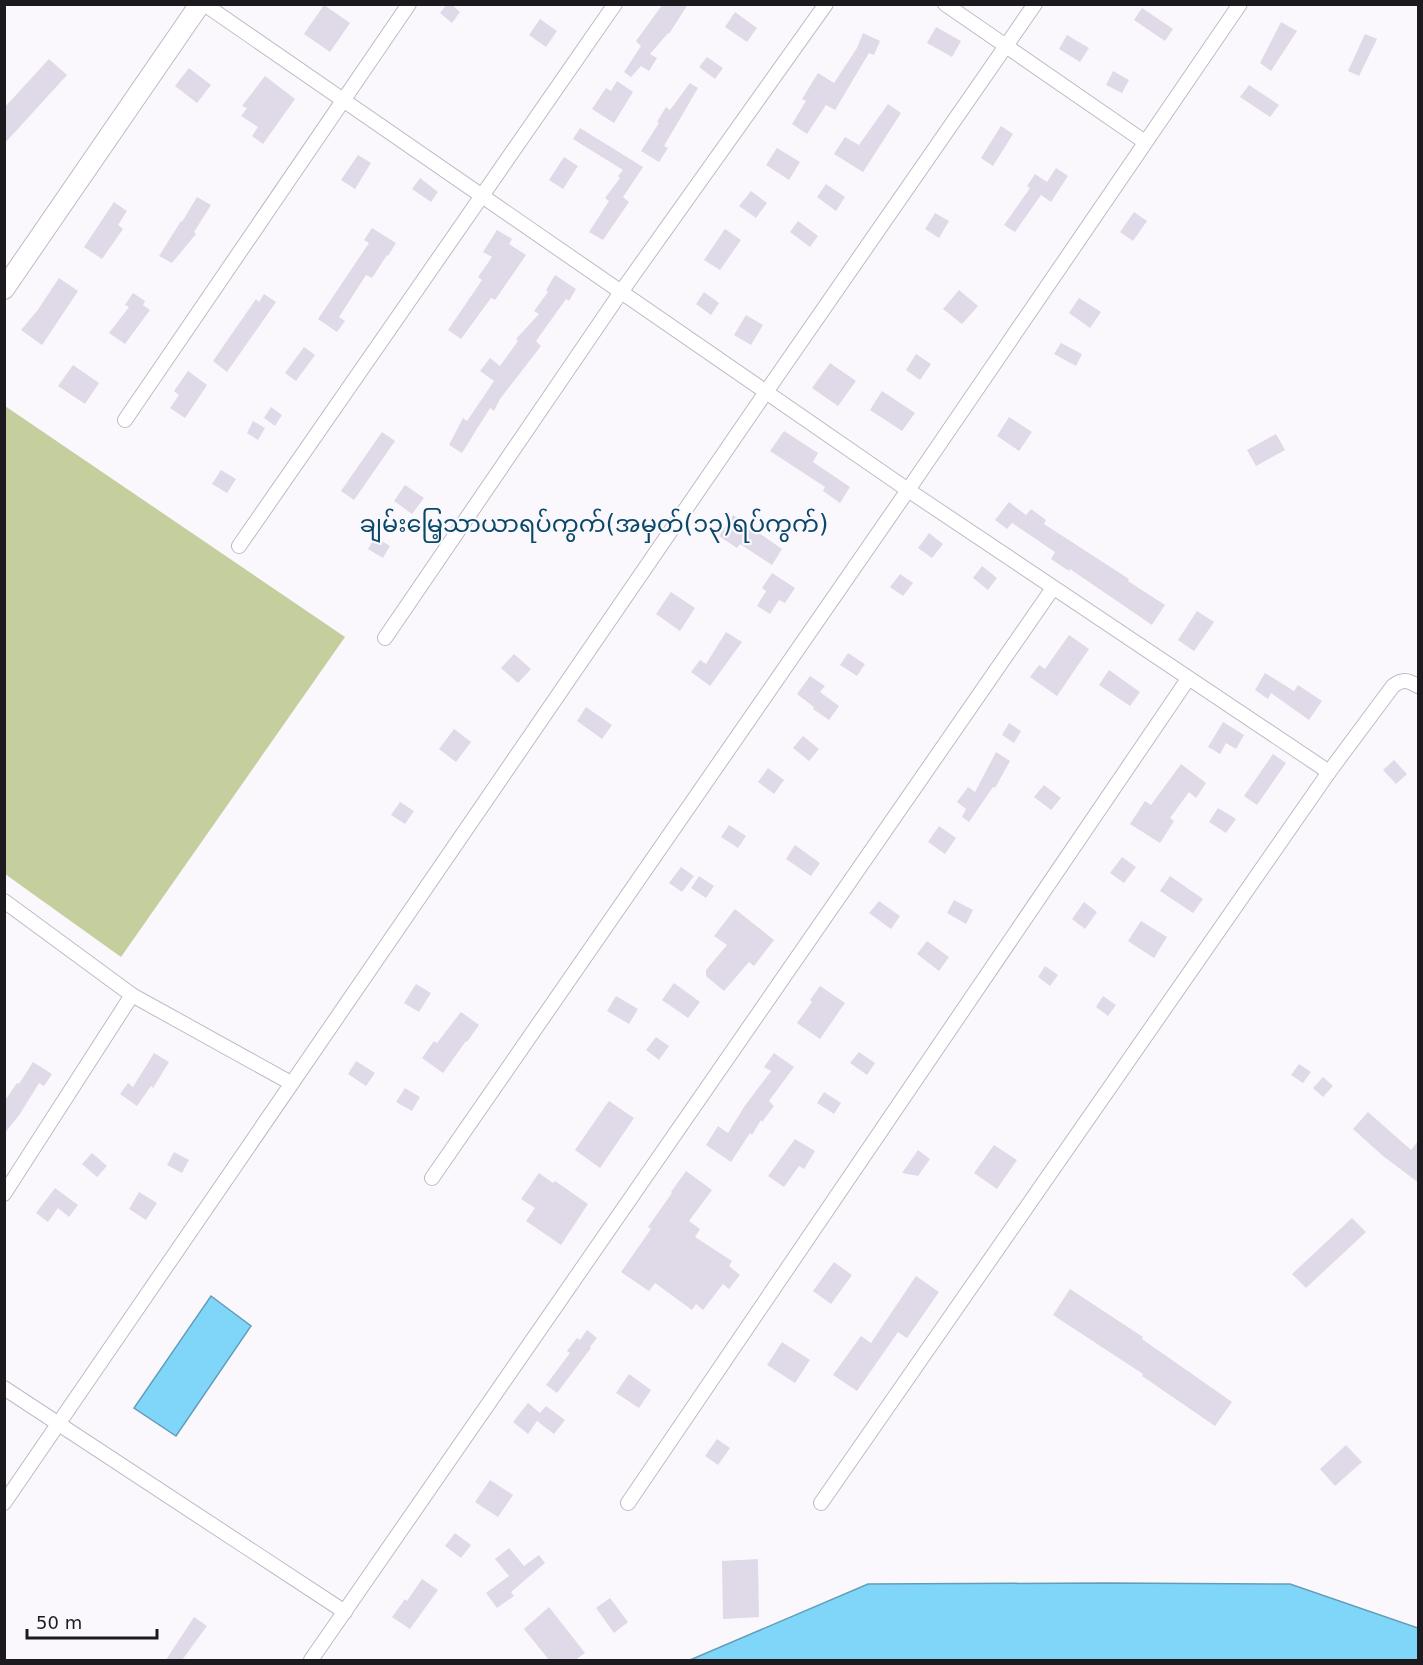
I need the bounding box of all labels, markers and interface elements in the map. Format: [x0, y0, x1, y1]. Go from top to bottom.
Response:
district label: ချမ်းမြေ့သာယာရပ်ကွက်(အမှတ်(၁၃)ရပ်ကွက်) [360, 508, 828, 543]
scale bar [27, 1602, 158, 1640]
text: 50 m [36, 1612, 82, 1633]

